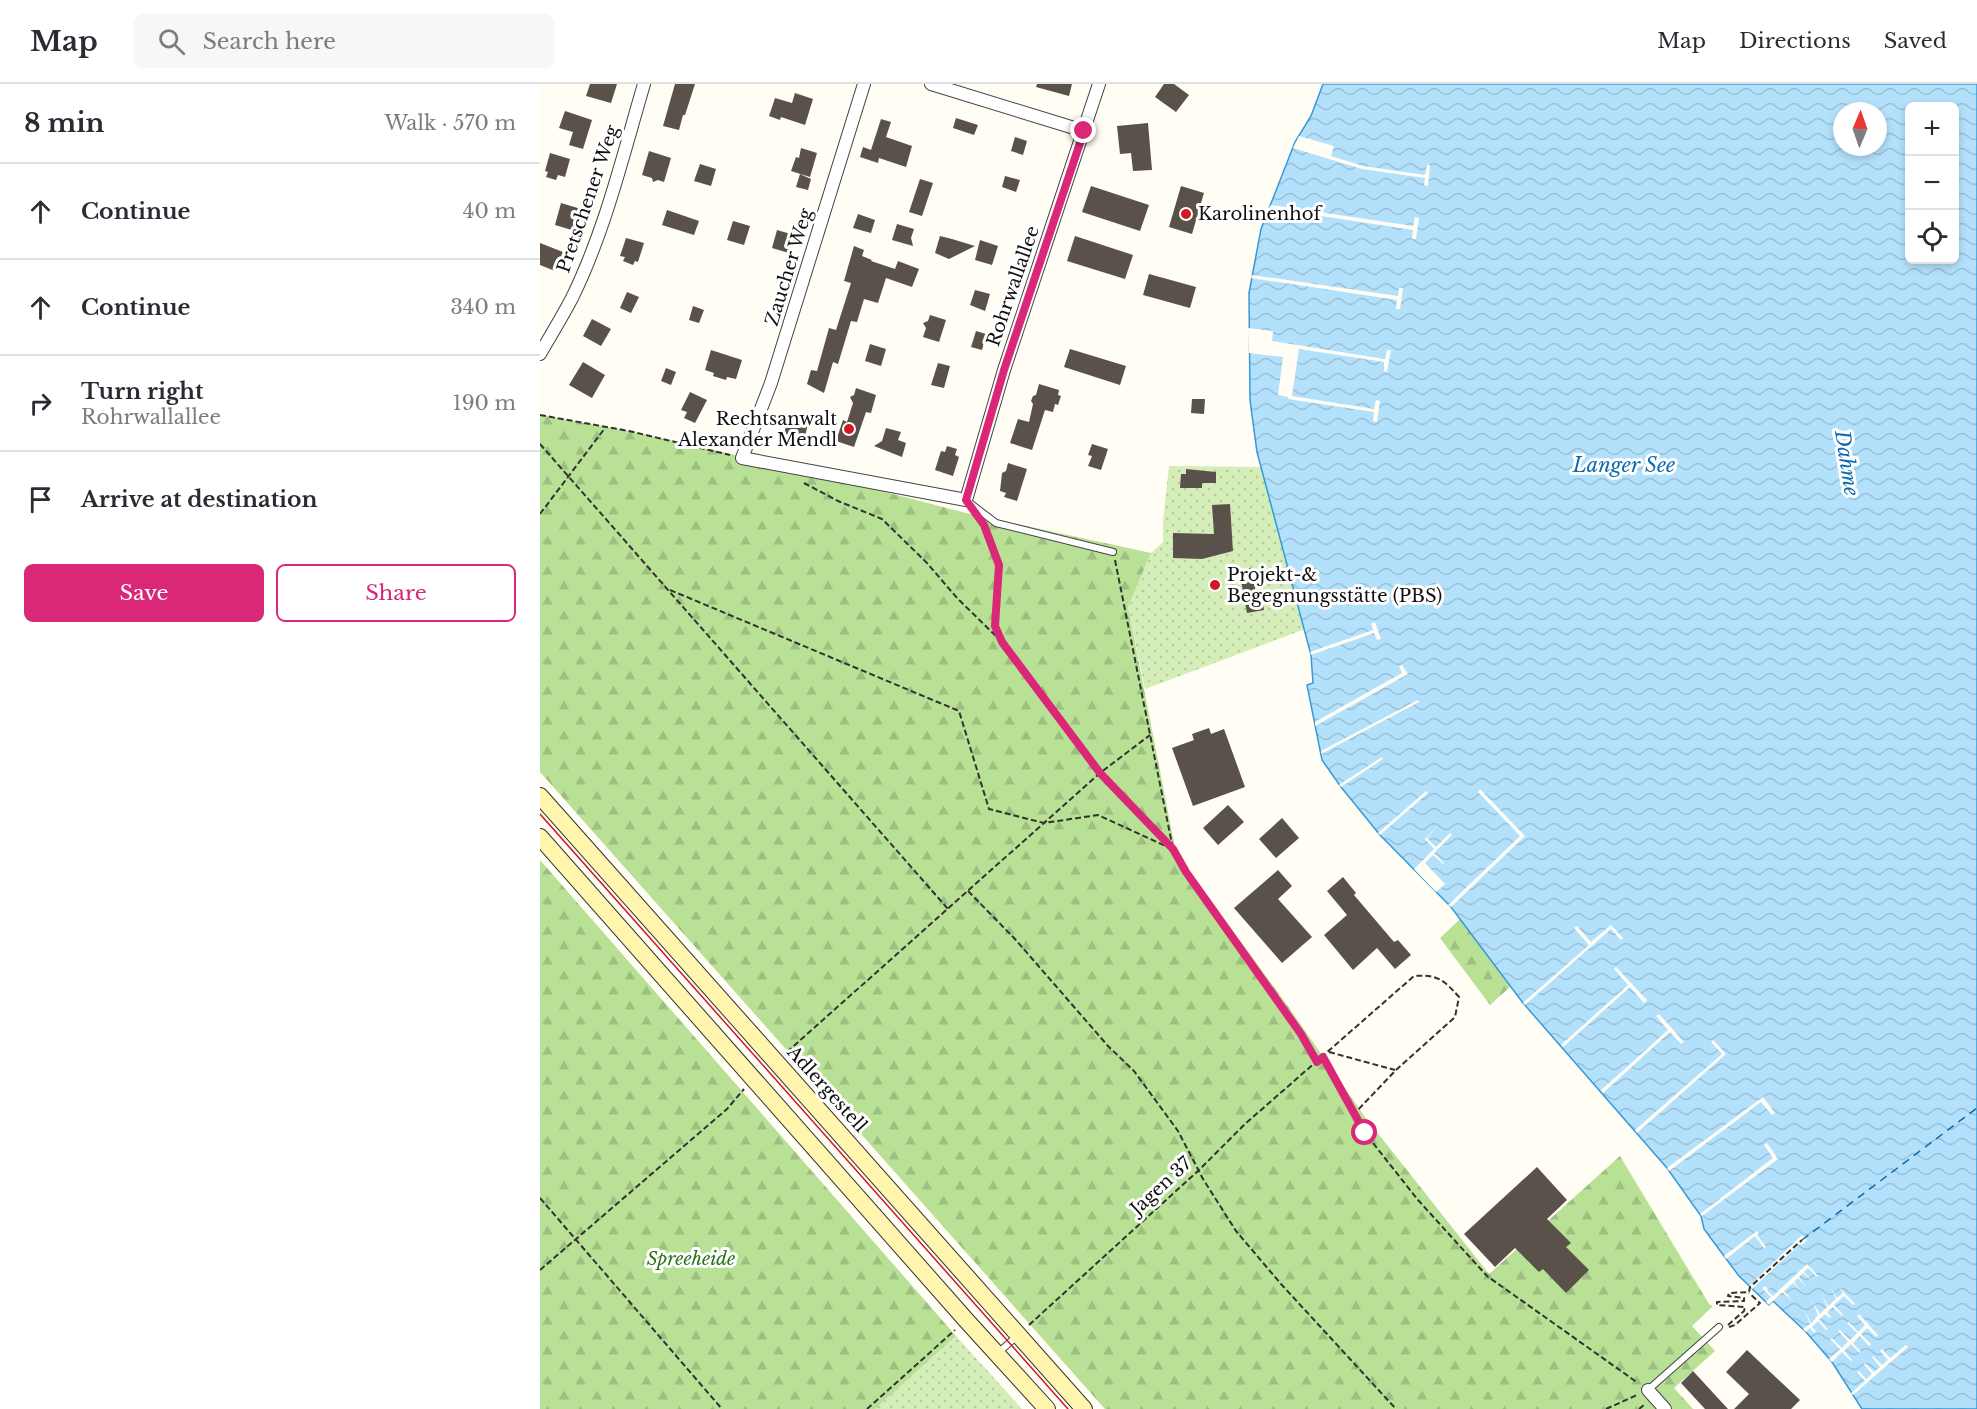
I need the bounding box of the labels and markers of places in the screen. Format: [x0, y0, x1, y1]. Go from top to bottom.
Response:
place label: Karolinenhof [1198, 203, 1323, 225]
marker: Karolinenhof [1179, 207, 1193, 221]
place label: Rechtsanwalt Alexander Mendl [677, 408, 837, 451]
marker: Rechtsanwalt Alexander Mendl [842, 422, 856, 436]
place label: Projekt-& Begegnungsstätte (PBS) [1227, 564, 1442, 607]
marker: Projekt-& Begegnungsstätte (PBS) [1208, 578, 1222, 592]

